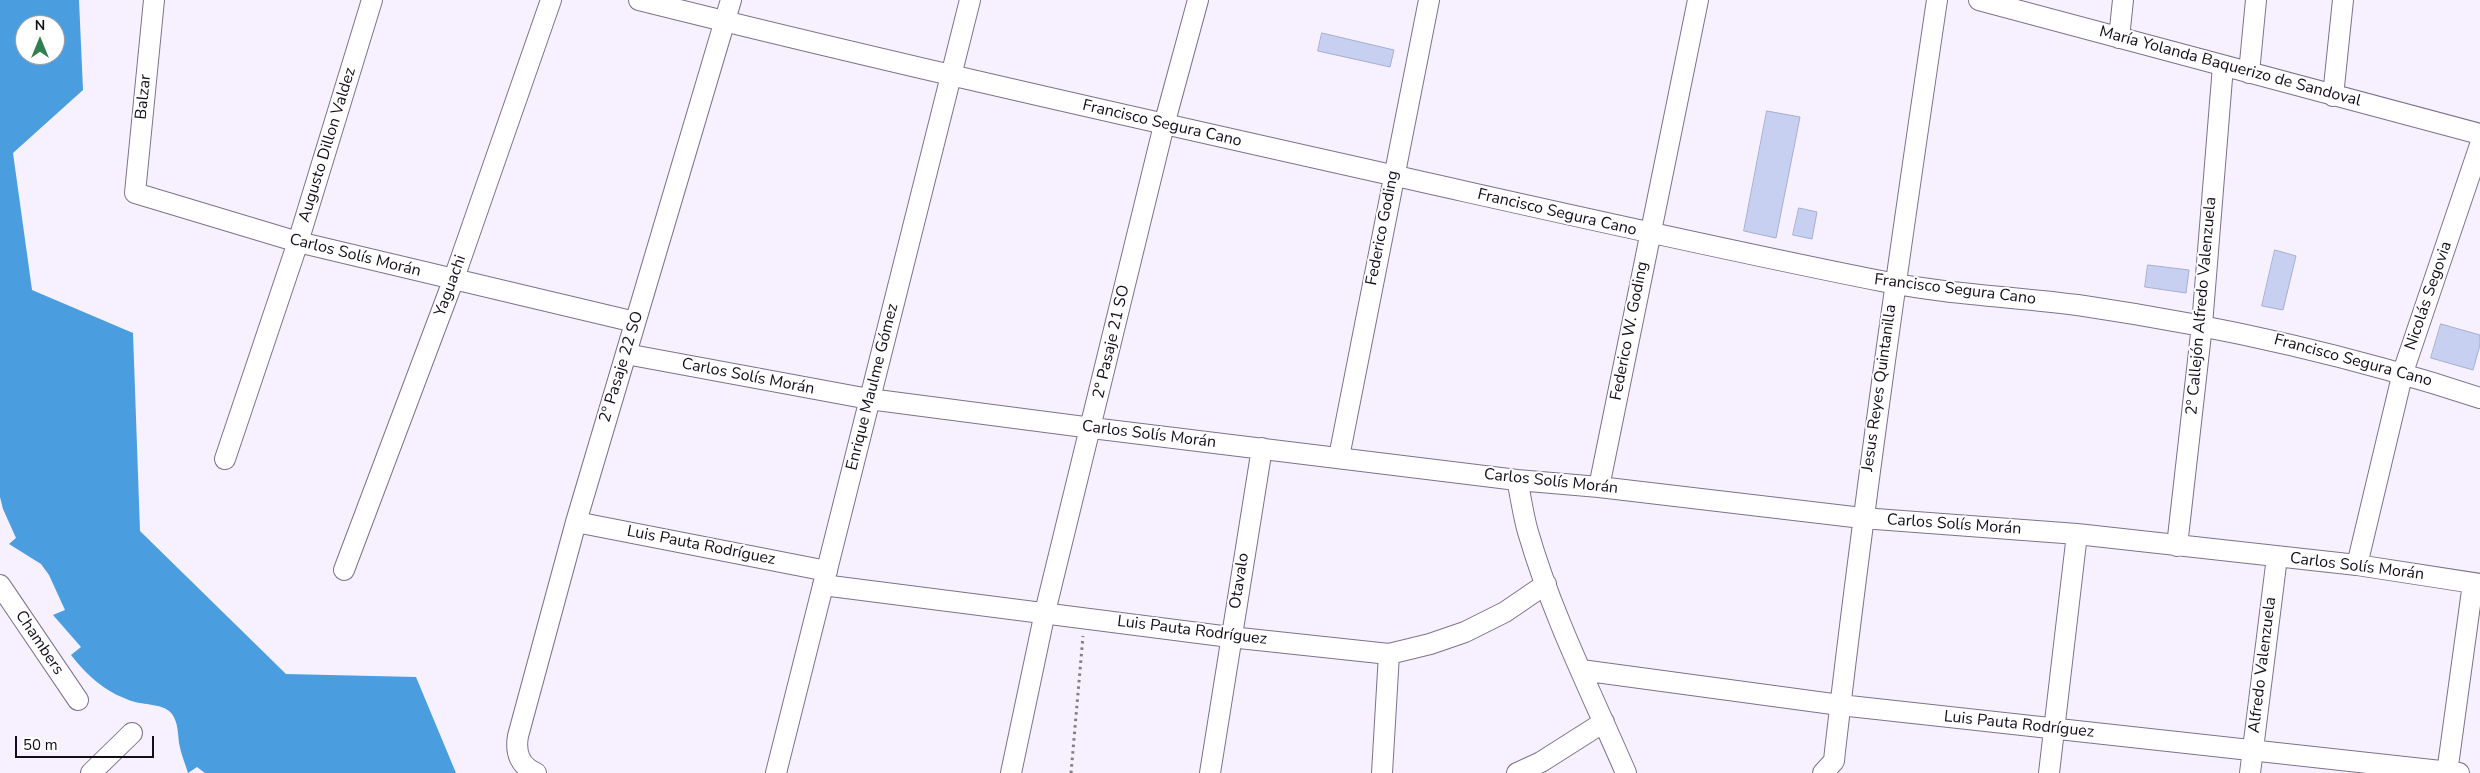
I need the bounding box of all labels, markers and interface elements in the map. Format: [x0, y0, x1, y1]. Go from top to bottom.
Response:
north arrow [15, 15, 65, 65]
text: N [35, 16, 45, 35]
street label: María Yolanda Baquerizo de Sandoval [2097, 23, 2363, 111]
street label: Augusto Dillon Valdez [295, 65, 361, 225]
street label: Balzar [132, 73, 156, 121]
street label: Francisco Segura Cano [1081, 96, 1243, 152]
street label: Federico Goding [1362, 169, 1404, 287]
street label: Francisco Segura Cano [1476, 185, 1638, 241]
street label: 2º Callejón Alfredo Valenzuela [2183, 196, 2221, 416]
street label: Carlos Solís Morán [287, 230, 423, 282]
street label: Nicolás Segovia [2401, 239, 2457, 353]
street label: Yaguachi [431, 253, 471, 319]
street label: Federico W. Goding [1607, 260, 1653, 402]
street label: Francisco Segura Cano [1873, 271, 2037, 309]
street label: 2° Pasaje 21 SO [1090, 283, 1134, 401]
street label: Enrique Maulme Gómez [843, 302, 903, 472]
street label: Jesus Reyes Quintanilla [1859, 303, 1901, 473]
street label: 2º Pasaje 22 SO [596, 309, 648, 425]
street label: Francisco Segura Cano [2272, 331, 2434, 391]
street label: Carlos Solís Morán [680, 355, 816, 399]
street label: Carlos Solís Morán [1081, 417, 1217, 453]
street label: Carlos Solís Morán [1483, 465, 1619, 499]
street label: Carlos Solís Morán [1886, 511, 2022, 539]
street label: Luis Pauta Rodríguez [625, 522, 777, 570]
street label: Carlos Solís Morán [2289, 549, 2425, 585]
street label: Otavalo [1226, 552, 1254, 610]
street label: Alfredo Valenzuela [2245, 596, 2281, 734]
street label: Chambers [11, 607, 67, 679]
street label: Luis Pauta Rodríguez [1116, 612, 1268, 650]
street label: Luis Pauta Rodríguez [1943, 708, 2095, 742]
scale bar [18, 726, 156, 758]
text: 50 m [23, 735, 58, 755]

